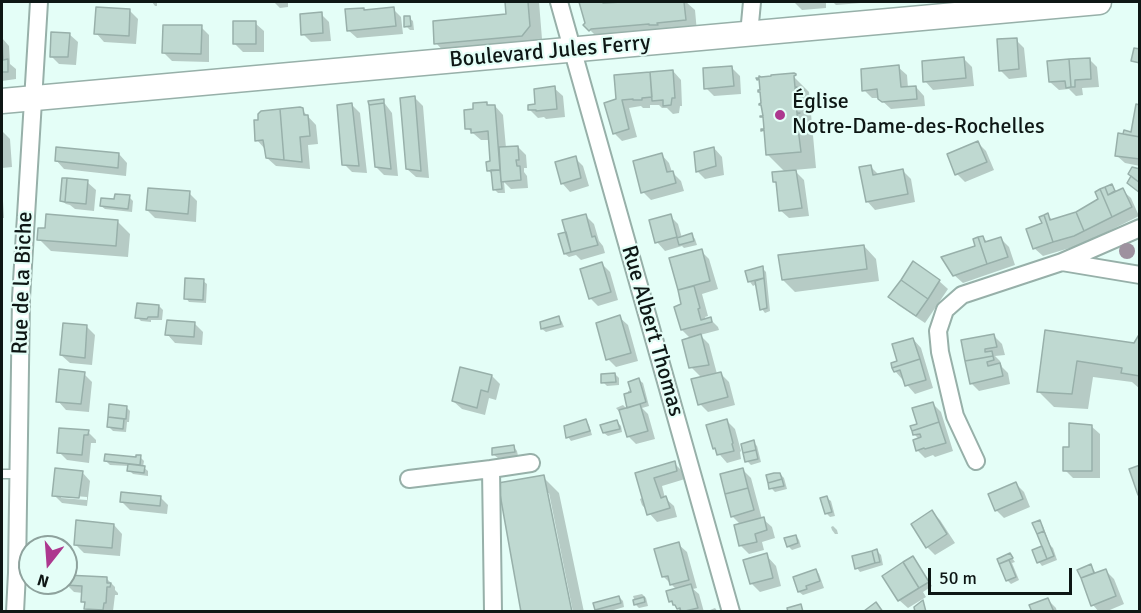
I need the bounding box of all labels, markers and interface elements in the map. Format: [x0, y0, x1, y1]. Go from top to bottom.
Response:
street label: Boulevard Jules Ferry [448, 30, 652, 74]
place label: Église Notre-Dame-des-Rochelles [792, 89, 1045, 140]
marker: Église Notre-Dame-des-Rochelles [773, 108, 787, 122]
street label: Rue de la Biche [7, 211, 39, 355]
street label: Rue Albert Thomas [615, 243, 689, 419]
north arrow [18, 535, 78, 595]
scale bar [931, 556, 1075, 594]
text: 50 m [939, 567, 977, 589]
text: N [35, 569, 52, 591]

